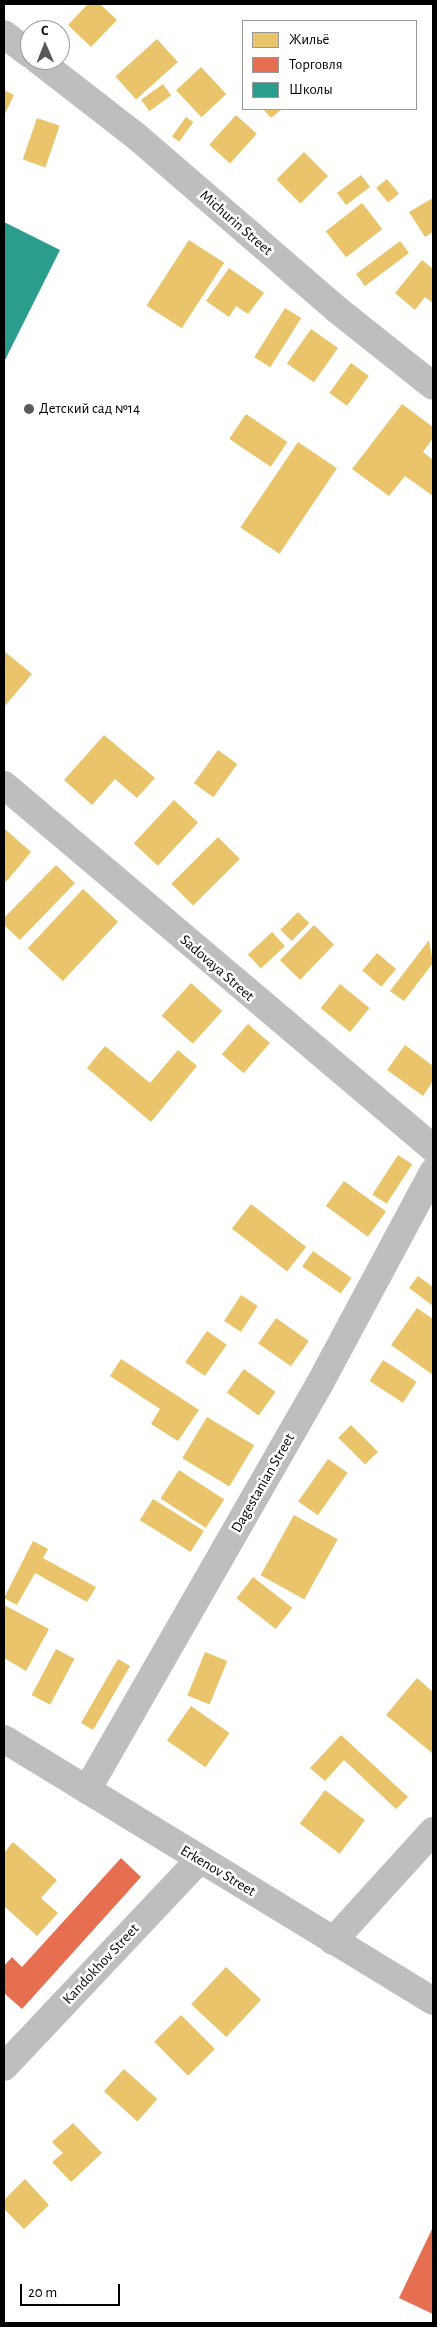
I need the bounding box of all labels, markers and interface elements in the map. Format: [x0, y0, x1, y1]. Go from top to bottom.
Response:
north arrow [20, 20, 70, 70]
legend [242, 20, 417, 110]
text: С [41, 24, 49, 38]
text: Жильё [289, 32, 329, 47]
text: Торговля [289, 57, 343, 72]
text: Школы [289, 82, 333, 97]
street label: Michurin Street [196, 187, 276, 259]
place label: Детский сад №14 [39, 400, 140, 418]
marker: Детский сад №14 [23, 403, 35, 415]
street label: Sadovaya Street [176, 931, 258, 1005]
street label: Dagestanian Street [227, 1430, 299, 1536]
street label: Erkenov Street [177, 1842, 259, 1900]
street label: Kandokhov Street [59, 1920, 143, 2008]
scale bar [22, 2274, 122, 2306]
text: 20 m [28, 2285, 57, 2300]

